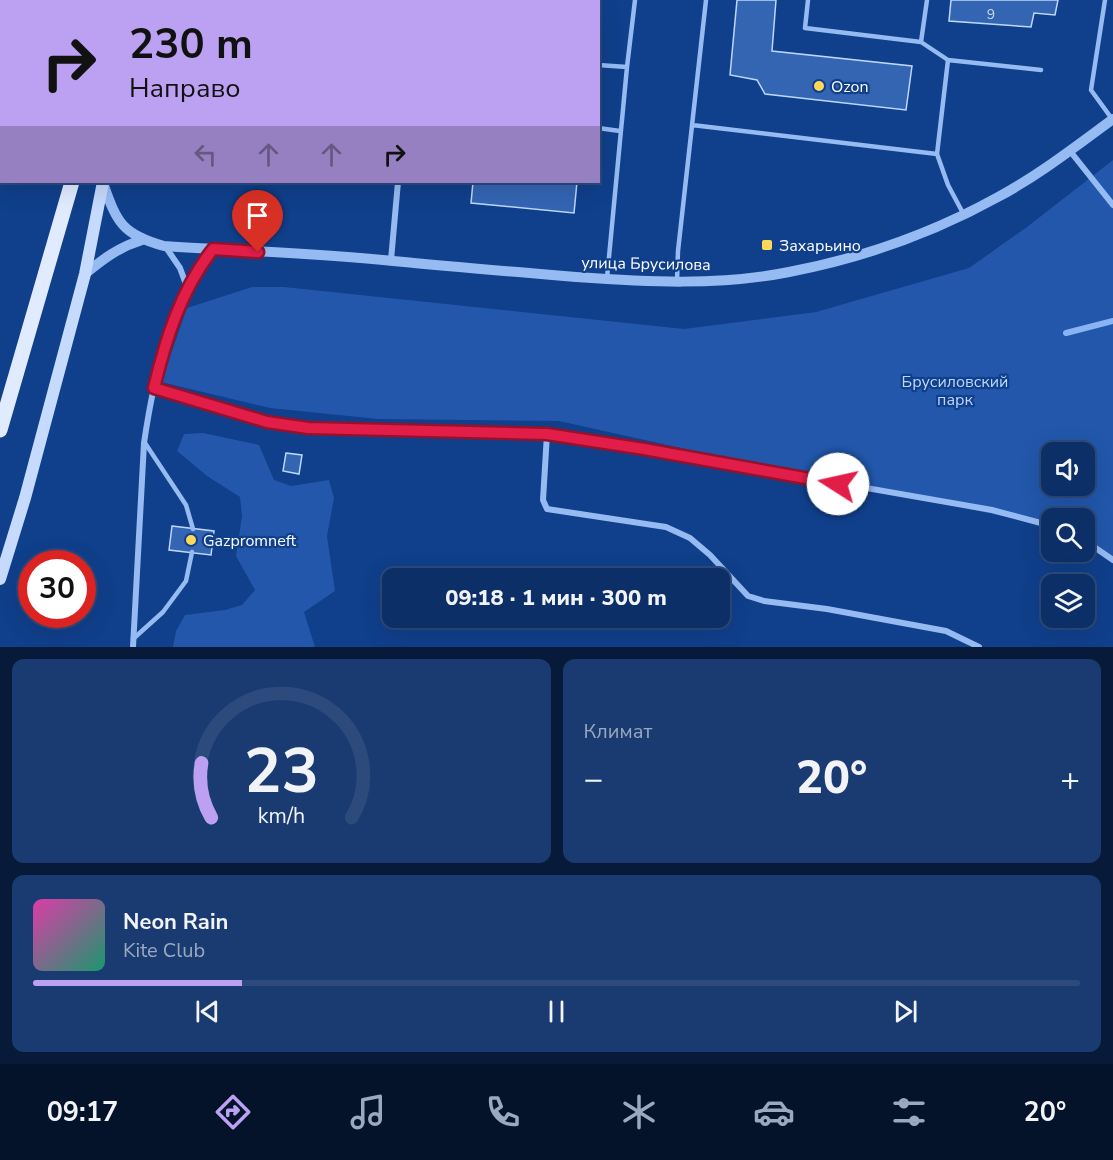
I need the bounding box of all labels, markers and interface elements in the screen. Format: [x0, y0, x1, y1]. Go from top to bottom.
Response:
house number: 9 [987, 5, 995, 24]
text: 230 m [129, 16, 253, 73]
icon: right [30, 24, 108, 102]
text: Направо [129, 70, 240, 107]
place label: Ozon [831, 76, 869, 98]
marker: Ozon [812, 79, 826, 93]
icon: left [189, 138, 222, 171]
icon: ahead [252, 138, 285, 171]
icon: ahead [315, 138, 348, 171]
icon: right [378, 138, 411, 171]
pin [232, 190, 283, 252]
icon: arrive [241, 199, 274, 232]
place label: Захарьино [779, 235, 861, 257]
marker: Захарьино [760, 238, 774, 252]
street label: улица Брусилова [581, 252, 711, 276]
park label: Брусиловский парк [902, 371, 1008, 411]
map controls [1041, 442, 1095, 628]
button: sound [1041, 442, 1095, 496]
position arrow [806, 452, 870, 516]
button: search [1041, 508, 1095, 562]
place label: Gazpromneft [203, 530, 297, 552]
marker: Gazpromneft [184, 533, 198, 547]
speed limit sign: 30 [18, 550, 96, 628]
button: layers [1041, 574, 1095, 628]
text: 09:18 · 1 мин · 300 m [445, 583, 667, 613]
text: Климат [584, 718, 652, 745]
text: 23 [244, 729, 319, 814]
text: 20° [796, 748, 867, 809]
text: − [584, 757, 603, 802]
text: + [1060, 757, 1080, 802]
text: km/h [258, 801, 305, 831]
text: Neon Rain [123, 907, 228, 937]
text: Kite Club [123, 937, 205, 964]
icon: previous [191, 995, 224, 1028]
icon: pause [540, 995, 573, 1028]
icon: next [889, 995, 922, 1028]
icon: directions [212, 1091, 254, 1133]
icon: music [347, 1091, 389, 1133]
icon: phone [482, 1091, 524, 1133]
icon: climate [618, 1091, 660, 1133]
icon: car [753, 1091, 795, 1133]
icon: filters [888, 1091, 930, 1133]
text: 09:17 [47, 1094, 118, 1131]
text: 20° [1024, 1094, 1066, 1131]

